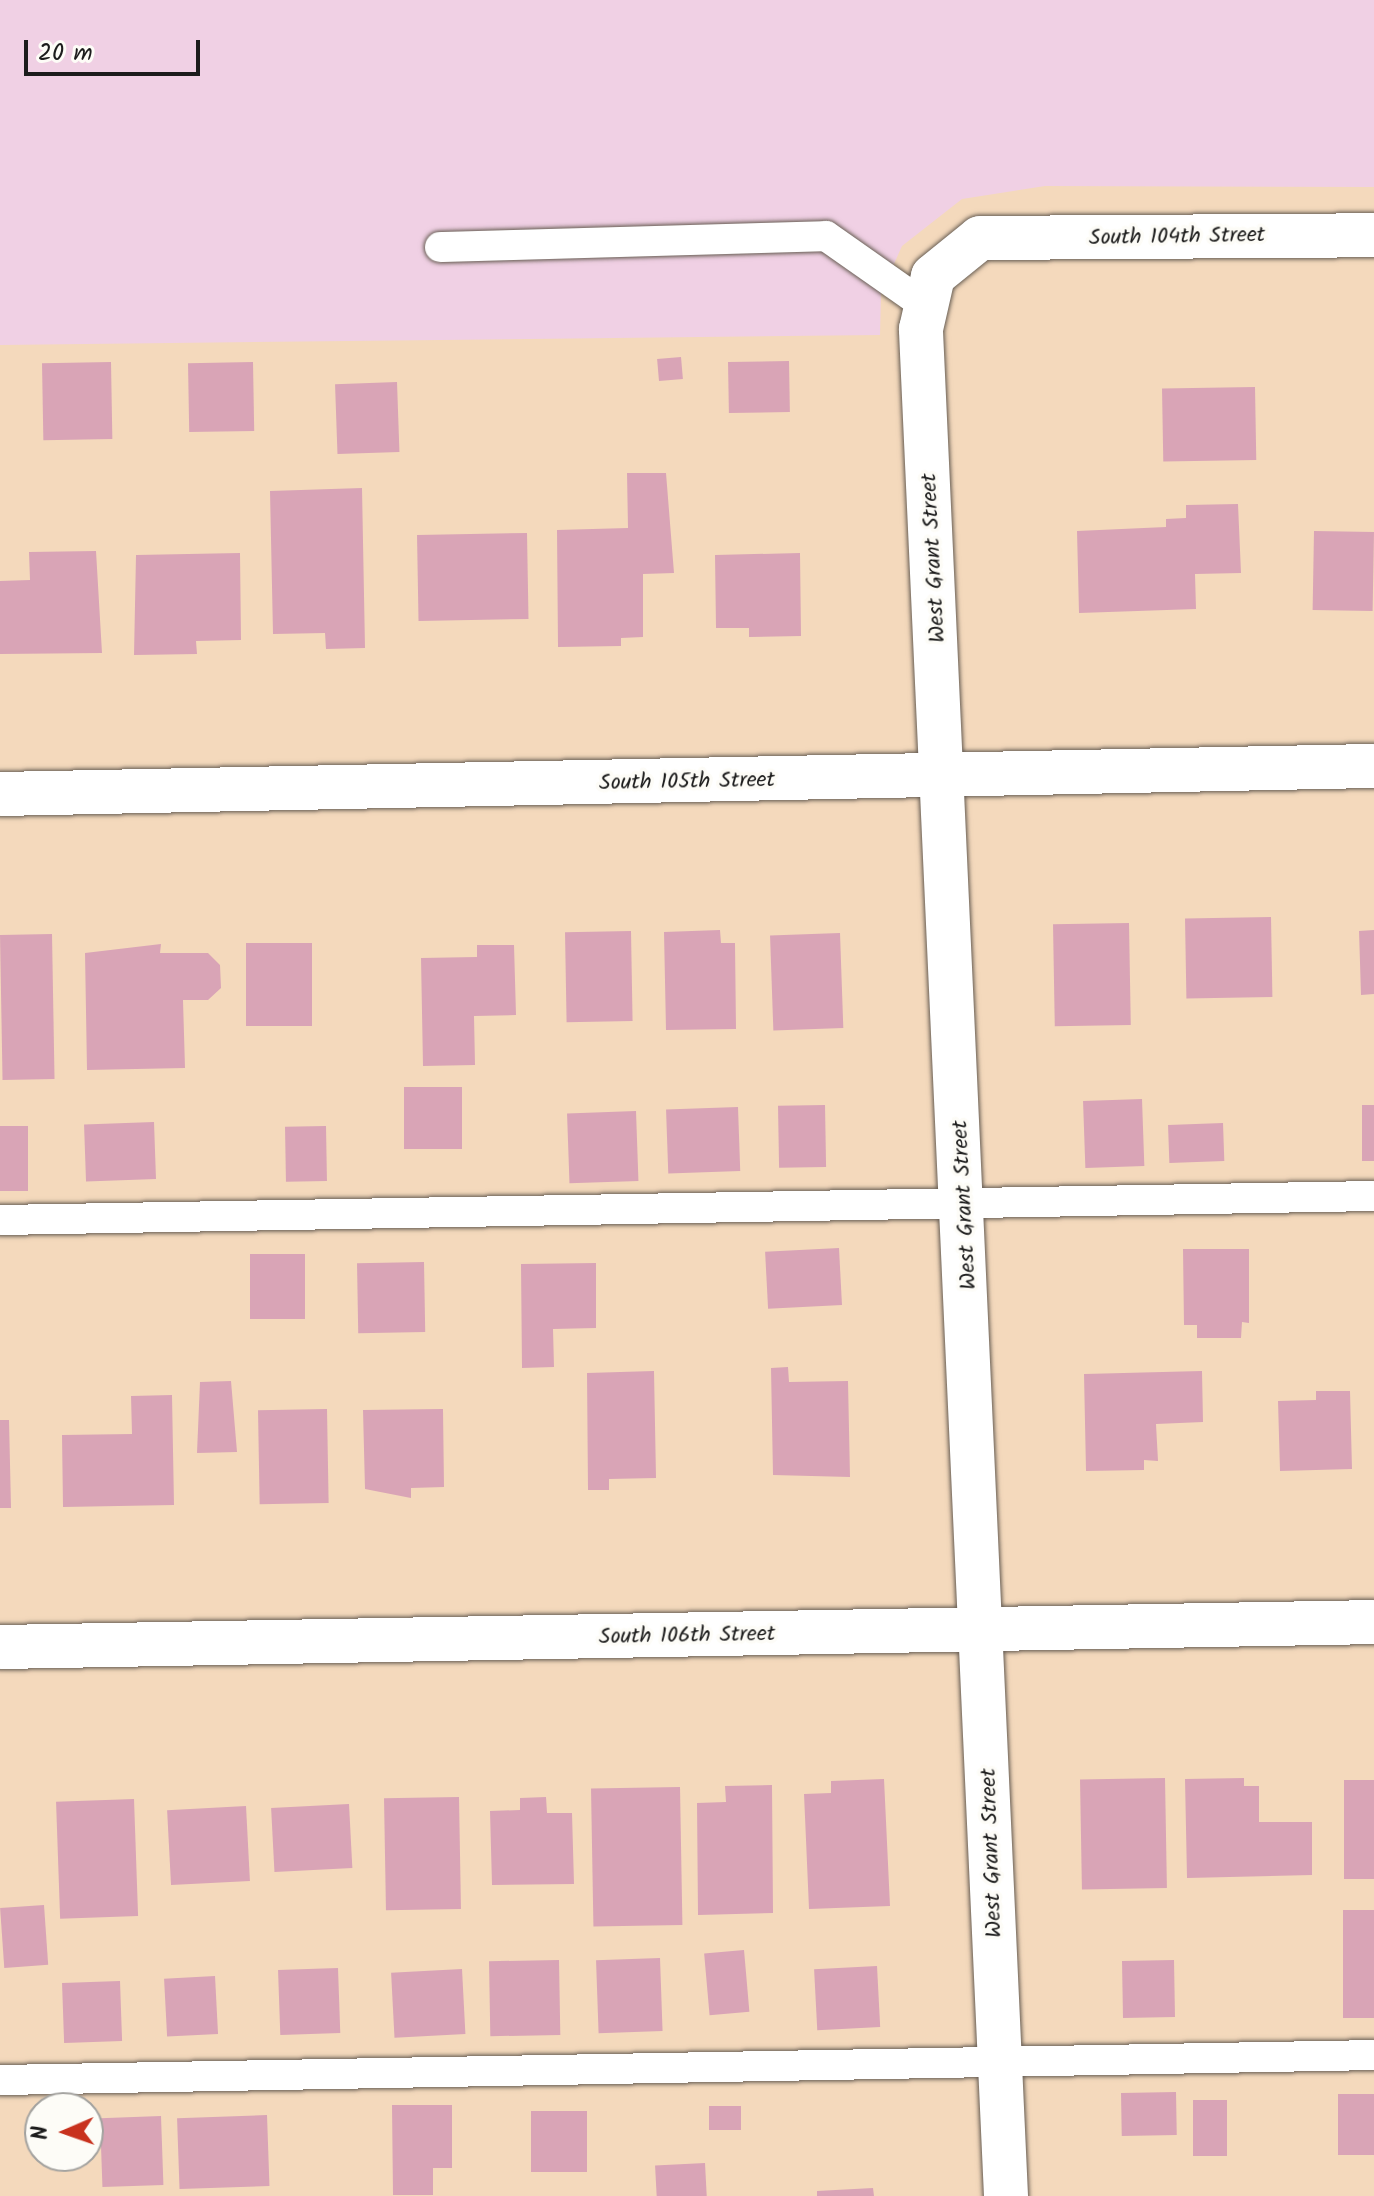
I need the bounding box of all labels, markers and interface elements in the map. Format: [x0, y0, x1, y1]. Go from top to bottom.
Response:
scale bar [28, 24, 204, 74]
text: 20 m [38, 34, 93, 73]
street label: South 104th Street [1089, 222, 1265, 252]
street label: West Grant Street [916, 473, 952, 643]
street label: South 105th Street [599, 767, 775, 797]
street label: West Grant Street [947, 1120, 983, 1290]
street label: South 106th Street [599, 1621, 775, 1651]
street label: West Grant Street [976, 1768, 1008, 1938]
north arrow [24, 2092, 104, 2172]
text: N [24, 2125, 59, 2140]

